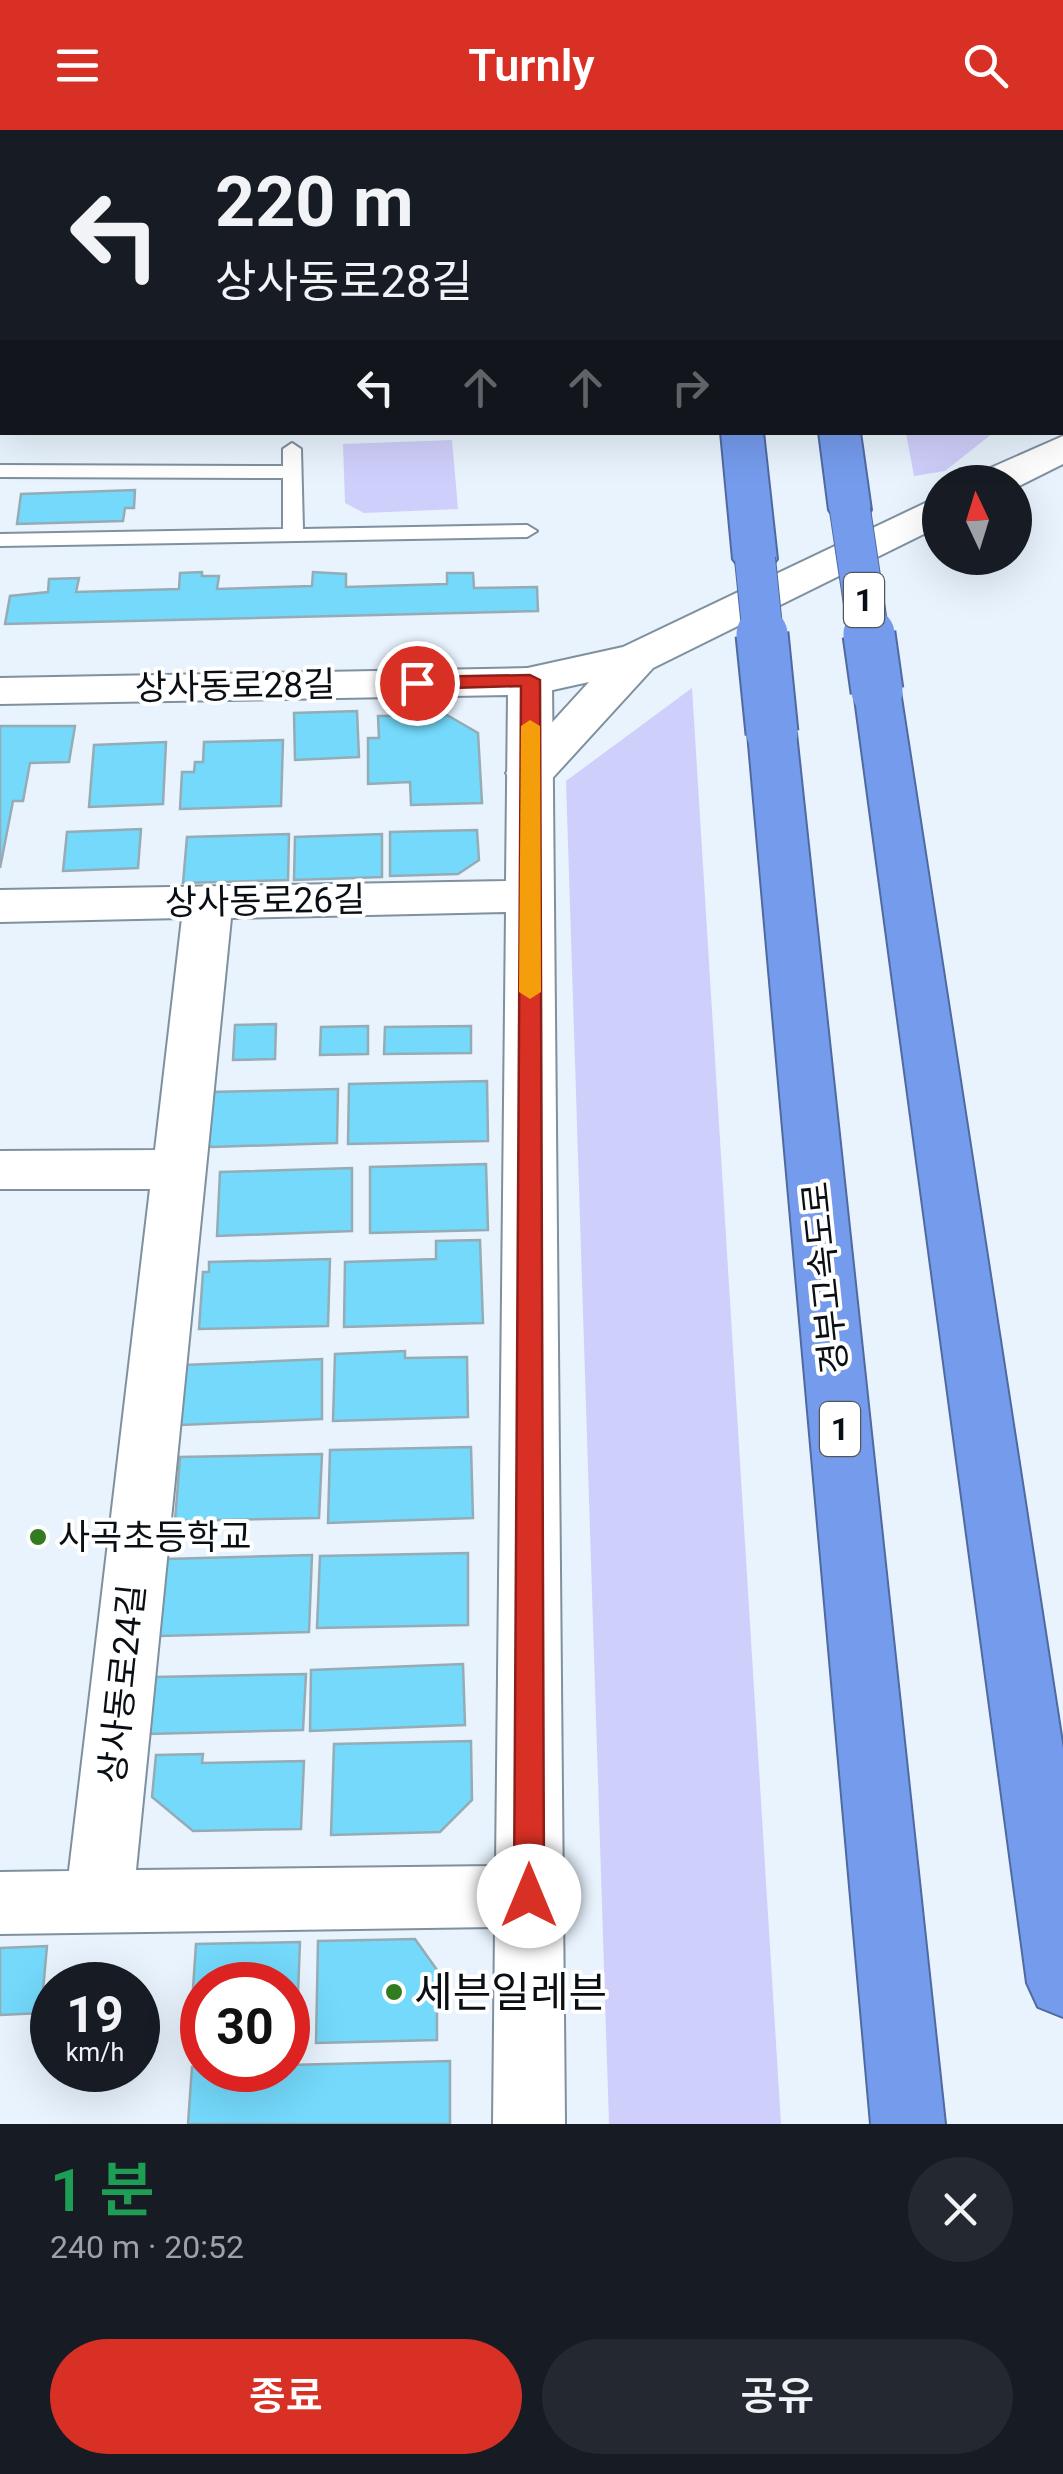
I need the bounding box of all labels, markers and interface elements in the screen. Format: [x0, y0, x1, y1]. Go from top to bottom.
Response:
icon: menu [50, 38, 105, 93]
icon: search [958, 38, 1013, 93]
text: Turnly [468, 39, 595, 92]
text: 220 m [215, 161, 414, 243]
icon: left [50, 170, 180, 300]
text: 상사동로28길 [215, 255, 473, 308]
icon: left [348, 360, 403, 415]
icon: ahead [453, 360, 508, 415]
icon: ahead [558, 360, 613, 415]
icon: right [663, 360, 718, 415]
north arrow [922, 465, 1032, 575]
map controls [922, 465, 1032, 575]
road number: 1 [844, 573, 884, 627]
pin [375, 641, 460, 726]
icon: arrive [390, 656, 445, 711]
street label: 상사동로28길 [134, 664, 336, 709]
street label: 상사동로26길 [164, 879, 366, 924]
street label: 경부고속도로 [795, 1180, 856, 1376]
road number: 1 [820, 1402, 860, 1456]
place label: 사곡초등학교 [58, 1517, 251, 1558]
marker: 사곡초등학교 [27, 1526, 49, 1548]
street label: 상사동로24길 [92, 1582, 153, 1786]
position arrow [477, 1844, 581, 1948]
speed limit sign: 30 [180, 1962, 310, 2092]
place label: 세븐일레븐 [414, 1968, 607, 2017]
marker: 세븐일레븐 [383, 1981, 405, 2003]
text: 19 [66, 1986, 124, 2044]
text: km/h [66, 2038, 124, 2067]
text: 1 분 [50, 2155, 154, 2226]
button: close [908, 2157, 1013, 2262]
text: 240 m · 20:52 [50, 2228, 244, 2266]
button: 종료 [50, 2339, 522, 2454]
button: 공유 [542, 2339, 1013, 2454]

